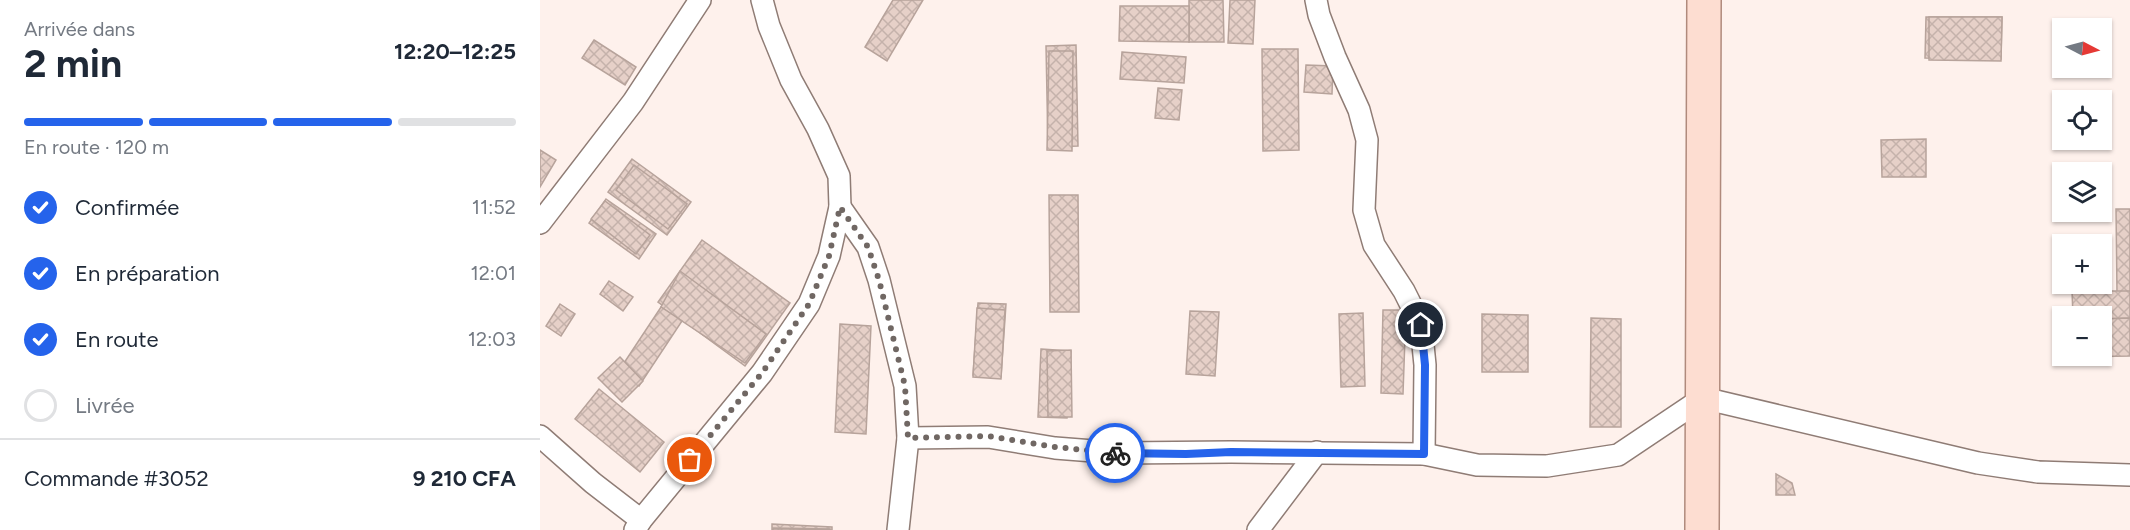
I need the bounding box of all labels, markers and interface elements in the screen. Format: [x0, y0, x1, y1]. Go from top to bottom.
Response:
text: Arrivée dans [24, 17, 135, 41]
north arrow [2052, 18, 2112, 78]
map controls [2052, 18, 2112, 366]
text: 12:20–12:25 [394, 38, 516, 65]
text: 2 min [24, 40, 122, 87]
button: locate [2052, 90, 2112, 150]
text: En route · 120 m [24, 135, 169, 159]
button: layers [2052, 162, 2112, 222]
icon: check [24, 191, 57, 224]
text: Confirmée [75, 194, 179, 221]
text: 11:52 [472, 195, 516, 219]
button: + [2052, 234, 2112, 294]
icon: check [24, 257, 57, 290]
text: En préparation [75, 260, 220, 287]
text: 12:01 [470, 261, 516, 285]
pin [1395, 299, 1446, 350]
button: − [2052, 306, 2112, 366]
icon: home [1404, 308, 1437, 341]
icon: check [24, 323, 57, 356]
text: En route [75, 326, 158, 353]
text: 12:03 [468, 327, 516, 351]
text: Livrée [75, 392, 134, 419]
courier [1085, 423, 1145, 483]
pin [664, 434, 715, 485]
icon: bike [1099, 437, 1132, 470]
icon: bag [673, 443, 706, 476]
text: Commande #3052 [24, 465, 209, 492]
text: 9 210 CFA [413, 465, 516, 492]

